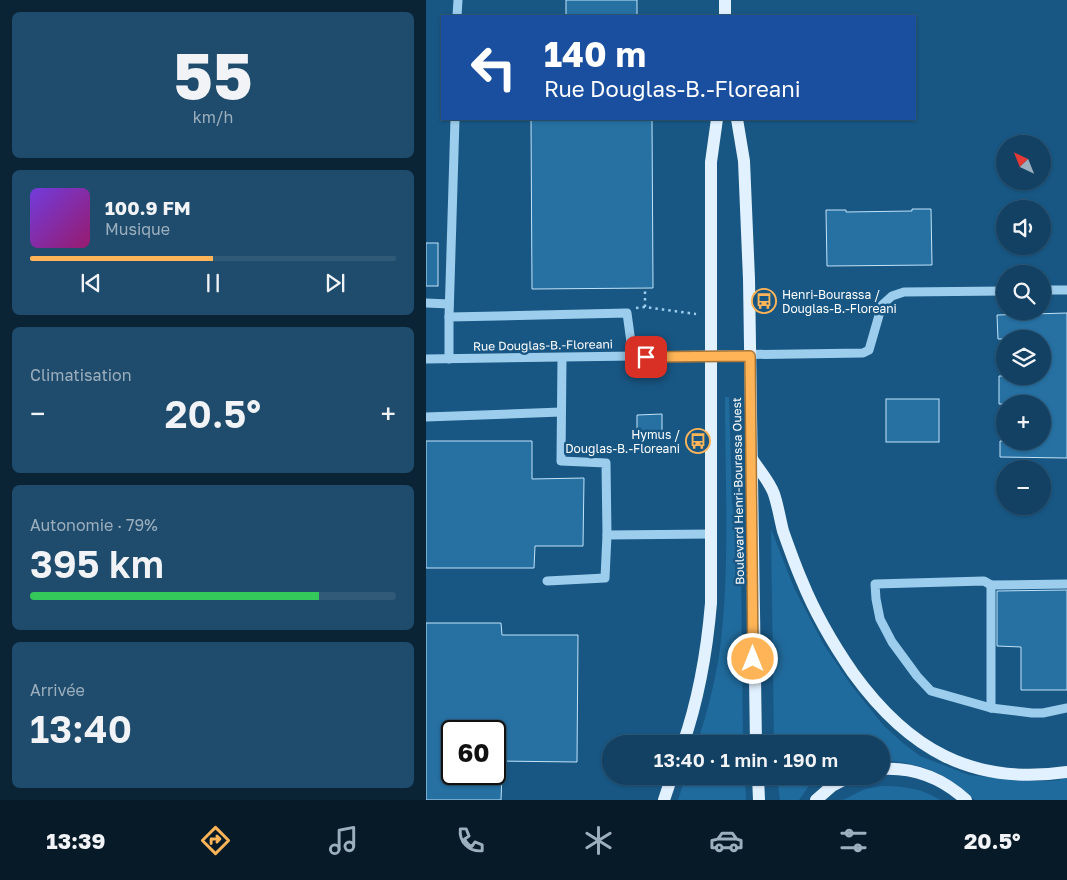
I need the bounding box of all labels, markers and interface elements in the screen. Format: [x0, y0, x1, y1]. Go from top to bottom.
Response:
text: 140 m [544, 33, 646, 75]
text: 55 [173, 35, 253, 113]
icon: left [461, 35, 526, 100]
text: Rue Douglas-B.-Floreani [544, 75, 801, 102]
text: km/h [193, 107, 233, 127]
north arrow [996, 135, 1051, 190]
map controls [996, 135, 1051, 515]
text: 100.9 FM [105, 196, 191, 219]
button: sound [996, 200, 1051, 255]
text: Musique [105, 219, 170, 239]
button: search [996, 265, 1051, 320]
icon: previous [77, 269, 105, 297]
icon: pause [199, 269, 227, 297]
icon: next [321, 269, 349, 297]
place label: Henri-Bourassa / Douglas-B.-Floreani [782, 287, 897, 316]
bus stop icon: Henri-Bourassa / Douglas-B.-Floreani [751, 288, 777, 314]
button: layers [996, 330, 1051, 385]
street label: Rue Douglas-B.-Floreani [473, 336, 613, 354]
pin [625, 336, 667, 378]
icon: arrive [632, 343, 660, 371]
text: Climatisation [30, 365, 132, 385]
text: 20.5° [165, 391, 261, 436]
button: + [996, 395, 1051, 450]
text: − [30, 397, 45, 430]
text: + [381, 397, 396, 430]
street label: Boulevard Henri-Bourassa Ouest [729, 397, 747, 585]
place label: Hymus / Douglas-B.-Floreani [565, 427, 680, 456]
bus stop icon: Hymus / Douglas-B.-Floreani [685, 428, 711, 454]
button: − [996, 460, 1051, 515]
text: Autonomie · 79% [30, 515, 158, 535]
text: 395 km [30, 541, 164, 586]
position arrow [726, 632, 778, 684]
text: Arrivée [30, 680, 85, 700]
text: 13:40 [30, 706, 132, 751]
speed limit sign: 60 [441, 720, 506, 785]
text: 13:40 · 1 min · 190 m [654, 748, 838, 771]
icon: directions [198, 823, 233, 858]
icon: music [326, 823, 361, 858]
icon: phone [453, 823, 488, 858]
icon: climate [581, 823, 616, 858]
icon: car [709, 823, 744, 858]
icon: filters [836, 823, 871, 858]
text: 13:39 [46, 827, 106, 854]
text: 20.5° [964, 827, 1021, 854]

